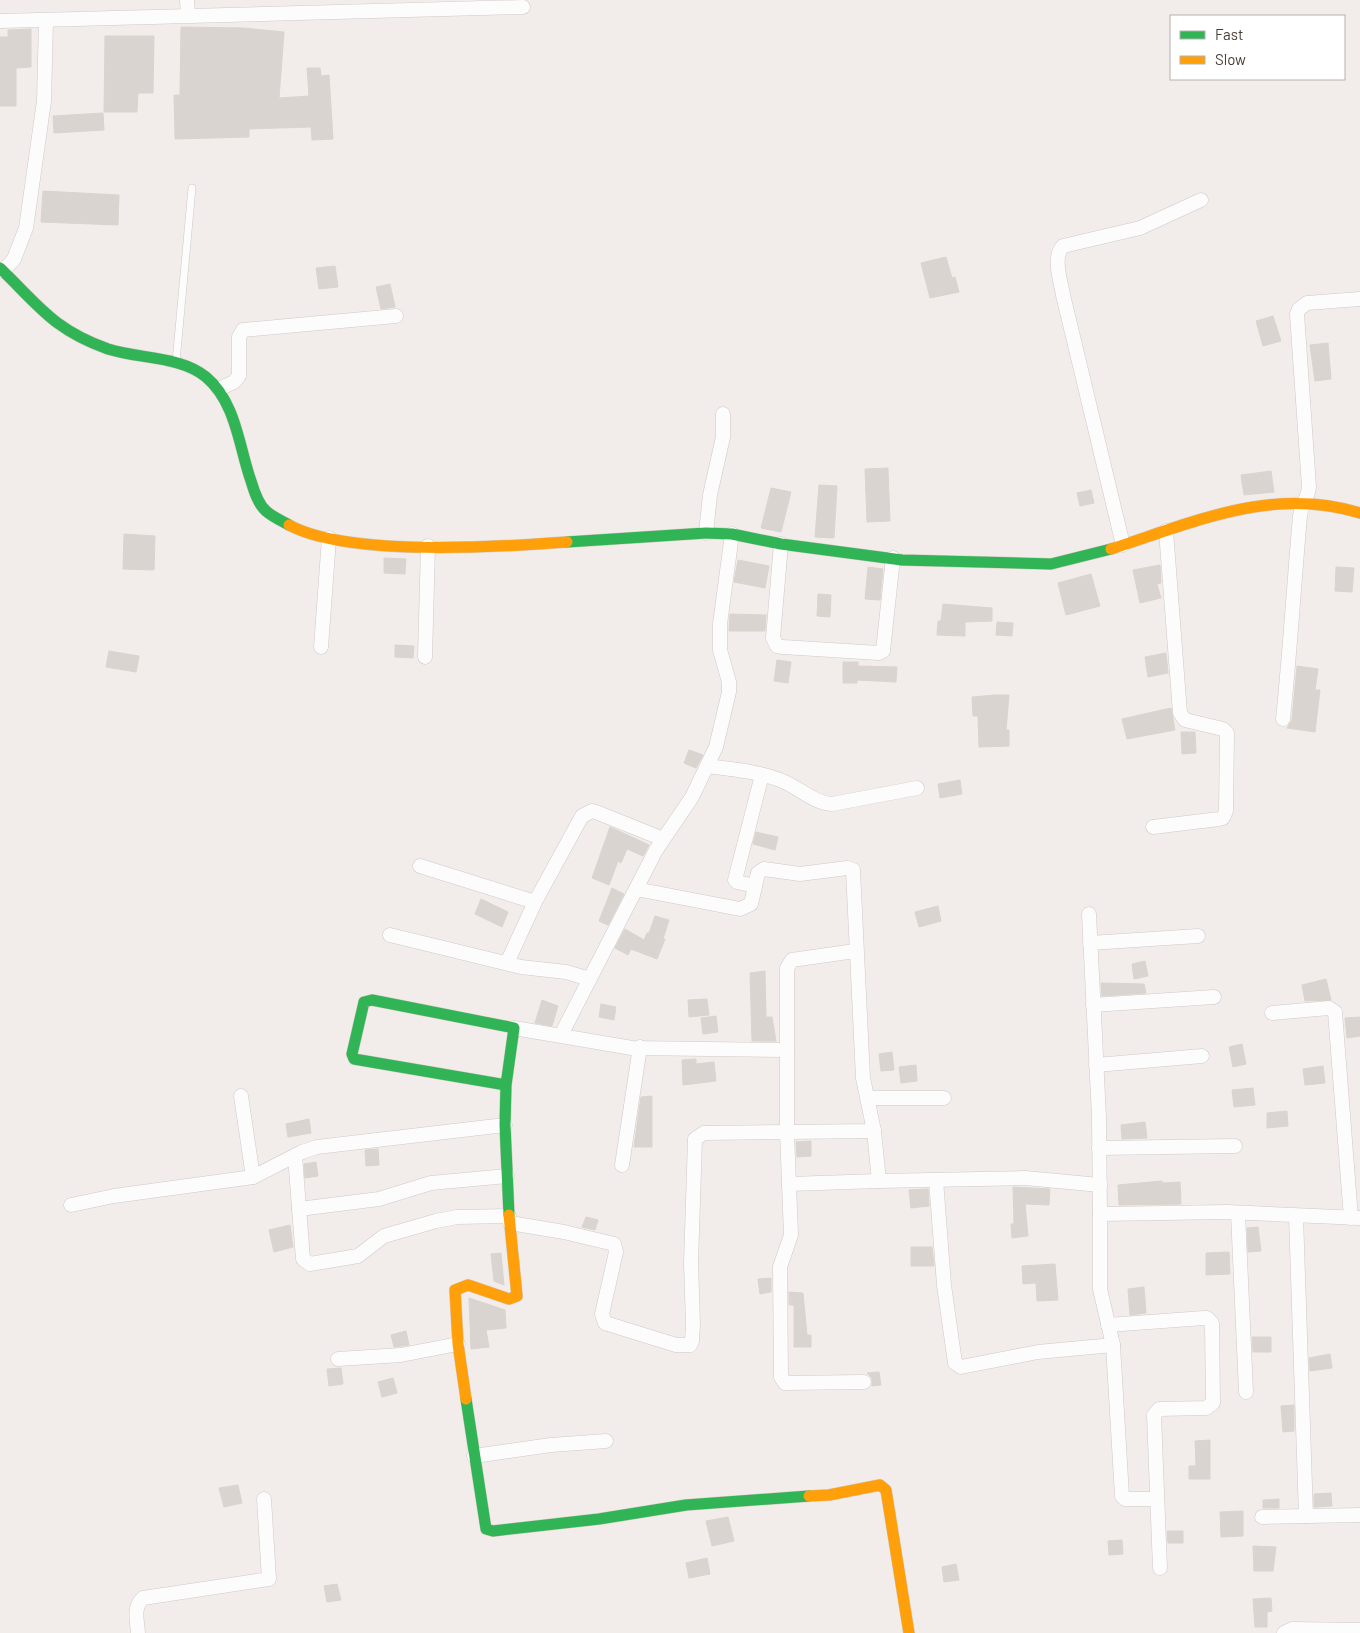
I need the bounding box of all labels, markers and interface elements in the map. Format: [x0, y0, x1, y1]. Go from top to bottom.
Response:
legend [1170, 15, 1345, 80]
text: Fast [1215, 25, 1243, 43]
text: Slow [1215, 50, 1246, 68]

